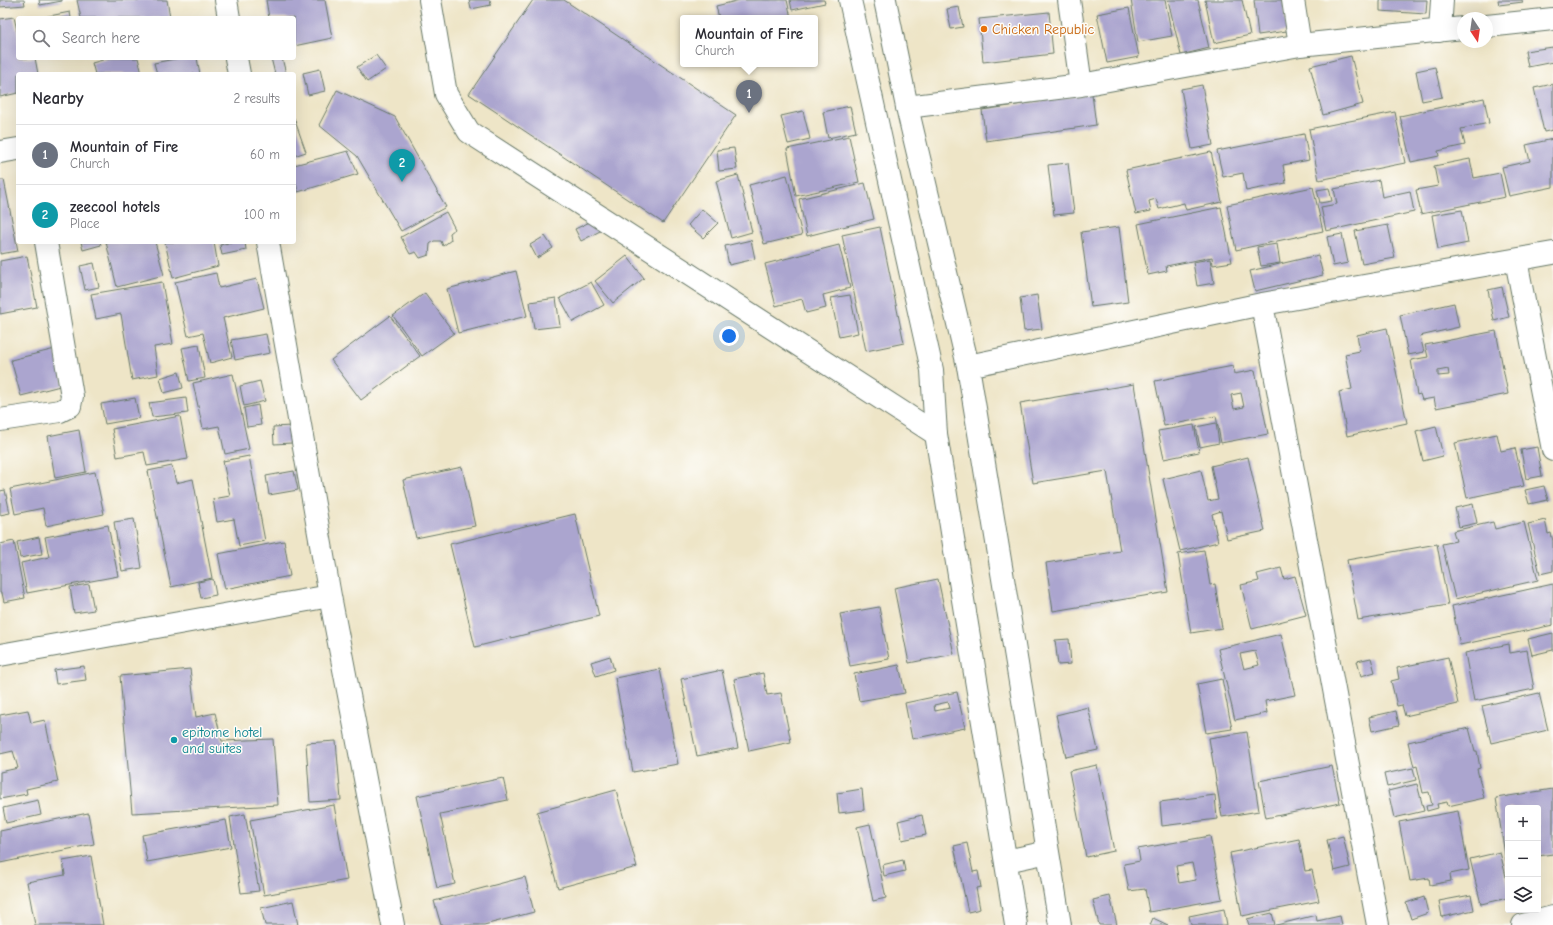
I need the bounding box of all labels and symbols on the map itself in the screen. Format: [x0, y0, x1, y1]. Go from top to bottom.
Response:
north arrow [1457, 12, 1493, 48]
place label: Chicken Republic [992, 21, 1094, 38]
marker: Chicken Republic [979, 24, 989, 34]
pin: 1 [736, 80, 762, 113]
pin: 2 [389, 149, 415, 182]
your location [719, 326, 739, 346]
place label: epitome hotel and suites [182, 724, 262, 757]
marker: epitome hotel and suites [169, 735, 179, 745]

